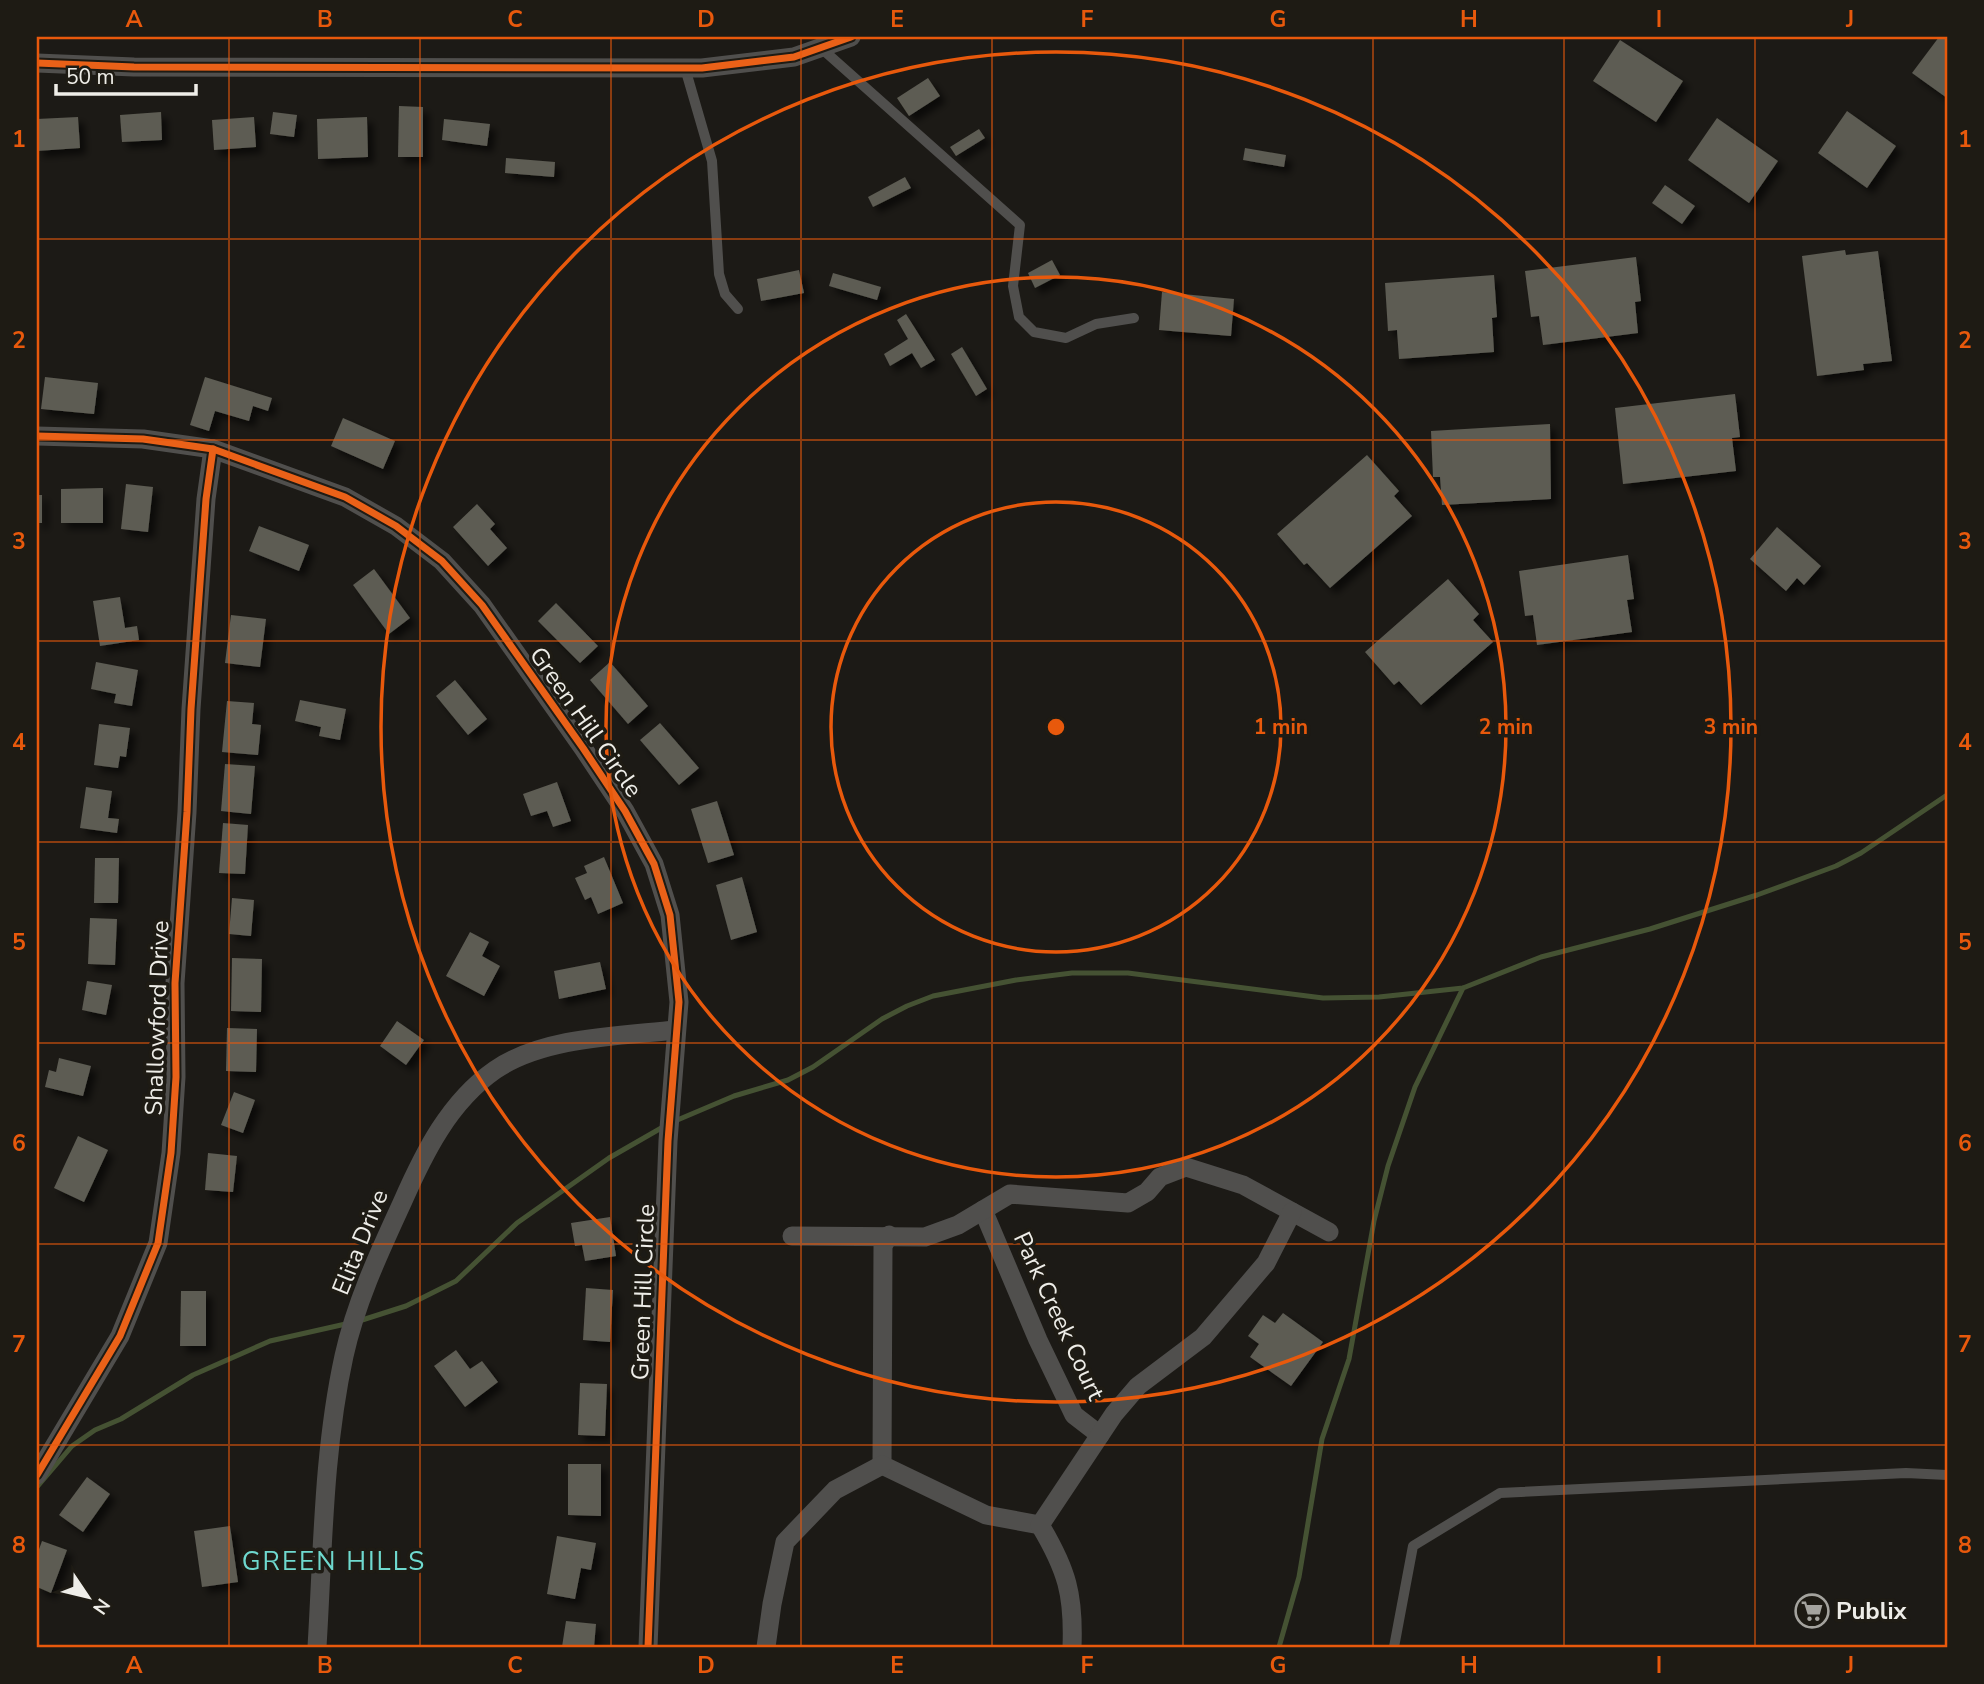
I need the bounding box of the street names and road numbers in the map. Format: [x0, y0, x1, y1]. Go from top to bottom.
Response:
street label: Green Hill Circle [522, 641, 650, 803]
street label: Shallowford Drive [138, 920, 176, 1116]
street label: Elita Drive [324, 1185, 396, 1299]
street label: Green Hill Circle [624, 1203, 662, 1381]
street label: Park Creek Court [1006, 1227, 1112, 1406]

